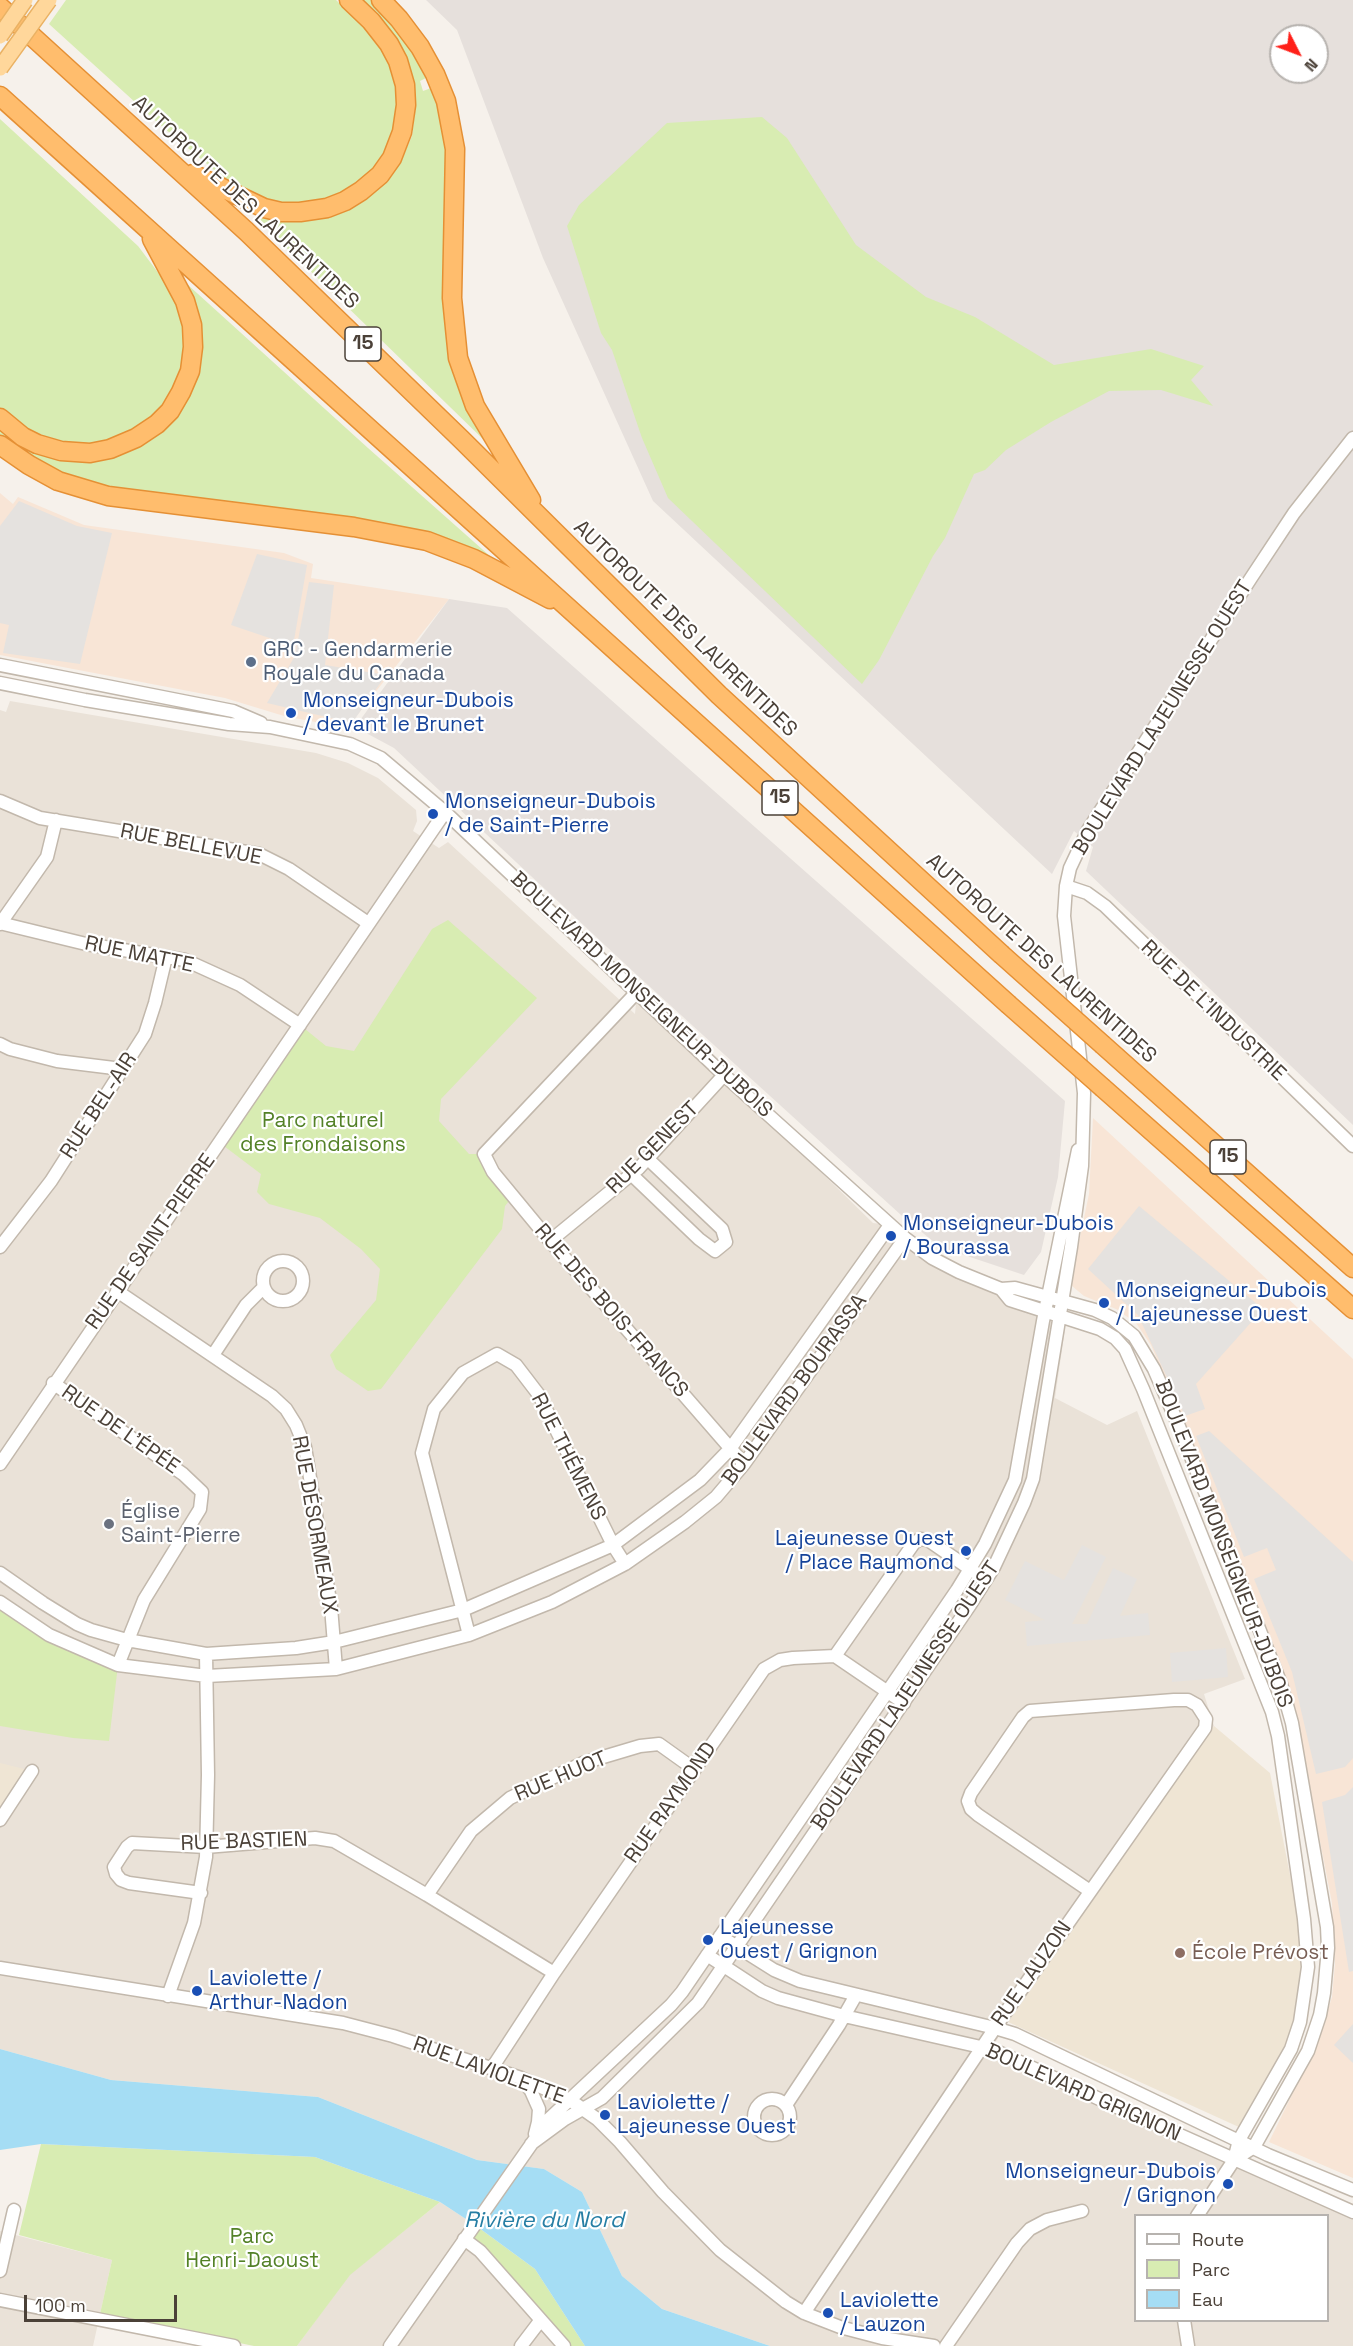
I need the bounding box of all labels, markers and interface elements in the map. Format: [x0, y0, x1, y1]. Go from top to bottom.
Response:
north arrow [1269, 24, 1329, 84]
text: N [1300, 54, 1323, 76]
street label: AUTOROUTE DES LAURENTIDES [126, 91, 364, 315]
road number: 15 [345, 327, 381, 361]
street label: AUTOROUTE DES LAURENTIDES [568, 515, 802, 743]
street label: BOULEVARD LAJEUNESSE OUEST [1068, 576, 1258, 860]
place label: GRC - Gendarmerie Royale du Canada [263, 637, 453, 687]
marker: GRC - Gendarmerie Royale du Canada [244, 655, 258, 669]
place label: Monseigneur-Dubois / devant le Brunet [303, 688, 514, 738]
marker: Monseigneur-Dubois / devant le Brunet [284, 706, 298, 720]
road number: 15 [762, 781, 798, 815]
place label: Monseigneur-Dubois / de Saint-Pierre [445, 789, 656, 839]
marker: Monseigneur-Dubois / de Saint-Pierre [426, 807, 440, 821]
street label: RUE BELLEVUE [118, 819, 264, 871]
street label: AUTOROUTE DES LAURENTIDES [921, 849, 1161, 1069]
street label: BOULEVARD MONSEIGNEUR-DUBOIS [505, 867, 777, 1123]
street label: RUE MATTE [82, 931, 196, 979]
street label: RUE DE L'INDUSTRIE [1135, 935, 1291, 1087]
street label: RUE BEL-AIR [55, 1048, 143, 1164]
street label: RUE GENEST [601, 1096, 705, 1200]
park label: Parc naturel des Frondaisons [240, 1108, 406, 1158]
road number: 15 [1210, 1140, 1246, 1174]
street label: RUE DE SAINT-PIERRE [81, 1149, 221, 1335]
place label: Monseigneur-Dubois / Bourassa [903, 1211, 1114, 1261]
street label: RUE DES BOIS-FRANCS [529, 1219, 693, 1403]
marker: Monseigneur-Dubois / Bourassa [884, 1229, 898, 1243]
place label: Monseigneur-Dubois / Lajeunesse Ouest [1116, 1278, 1327, 1328]
street label: BOULEVARD BOURASSA [717, 1289, 873, 1491]
marker: Monseigneur-Dubois / Lajeunesse Ouest [1097, 1296, 1111, 1310]
street label: BOULEVARD MONSEIGNEUR-DUBOIS [1149, 1377, 1297, 1711]
street label: RUE DE L'ÉPÉE [56, 1380, 184, 1480]
street label: RUE THÉMENS [525, 1389, 611, 1525]
street label: RUE DÉSORMEAUX [286, 1434, 342, 1616]
place label: Église Saint-Pierre [121, 1499, 241, 1549]
marker: Église Saint-Pierre [102, 1517, 116, 1531]
place label: Lajeunesse Ouest / Place Raymond [775, 1526, 954, 1576]
marker: Lajeunesse Ouest / Place Raymond [959, 1544, 973, 1558]
street label: BOULEVARD LAJEUNESSE OUEST [806, 1557, 1006, 1835]
street label: RUE RAYMOND [620, 1738, 722, 1868]
street label: RUE HUOT [511, 1746, 611, 1808]
street label: RUE BASTIEN [180, 1827, 308, 1857]
place label: Lajeunesse Ouest / Grignon [720, 1915, 878, 1965]
street label: RUE LAUZON [987, 1917, 1077, 2031]
marker: Lajeunesse Ouest / Grignon [701, 1933, 715, 1947]
place label: École Prévost [1192, 1940, 1329, 1966]
marker: École Prévost [1173, 1946, 1187, 1960]
place label: Laviolette / Arthur-Nadon [209, 1966, 347, 2016]
marker: Laviolette / Arthur-Nadon [190, 1984, 204, 1998]
street label: RUE LAVIOLETTE [409, 2032, 569, 2110]
street label: BOULEVARD GRIGNON [982, 2039, 1184, 2147]
place label: Laviolette / Lajeunesse Ouest [617, 2090, 796, 2140]
marker: Laviolette / Lajeunesse Ouest [598, 2108, 612, 2122]
place label: Monseigneur-Dubois / Grignon [1005, 2159, 1216, 2209]
marker: Monseigneur-Dubois / Grignon [1221, 2177, 1235, 2191]
water label: Rivière du Nord [464, 2208, 624, 2234]
legend [1134, 2214, 1329, 2322]
park label: Parc Henri-Daoust [185, 2224, 319, 2274]
text: Route [1192, 2228, 1244, 2251]
text: Parc [1192, 2258, 1230, 2281]
scale bar [27, 2283, 180, 2321]
place label: Laviolette / Lauzon [840, 2288, 939, 2338]
text: Eau [1192, 2288, 1223, 2311]
text: 100 m [35, 2294, 86, 2317]
marker: Laviolette / Lauzon [821, 2306, 835, 2320]

